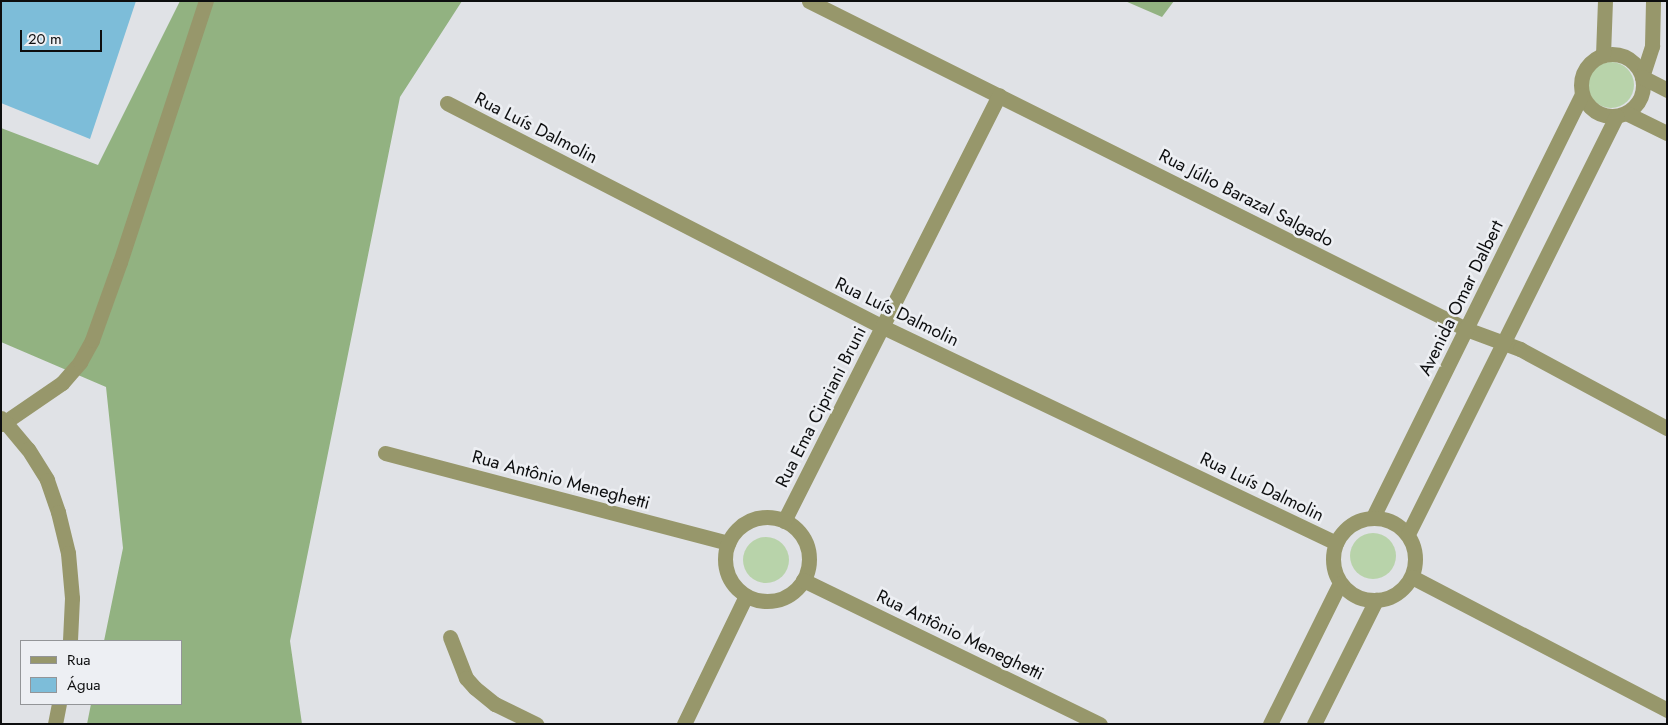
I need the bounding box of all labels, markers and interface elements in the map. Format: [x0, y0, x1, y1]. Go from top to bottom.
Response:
scale bar [22, 20, 105, 52]
text: 20 m [28, 28, 62, 50]
street label: Rua Luís Dalmolin [471, 88, 601, 168]
street label: Rua Júlio Barazal Salgado [1155, 145, 1337, 251]
street label: Avenida Omar Dalbert [1414, 217, 1508, 379]
street label: Rua Luís Dalmolin [831, 273, 963, 351]
street label: Rua Ema Cipriani Bruni [771, 323, 871, 491]
street label: Rua Antônio Meneghetti [470, 446, 652, 514]
street label: Rua Luís Dalmolin [1196, 448, 1328, 526]
street label: Rua Antônio Meneghetti [873, 585, 1047, 685]
legend [20, 640, 182, 705]
text: Rua [67, 649, 91, 671]
text: Água [67, 674, 101, 696]

